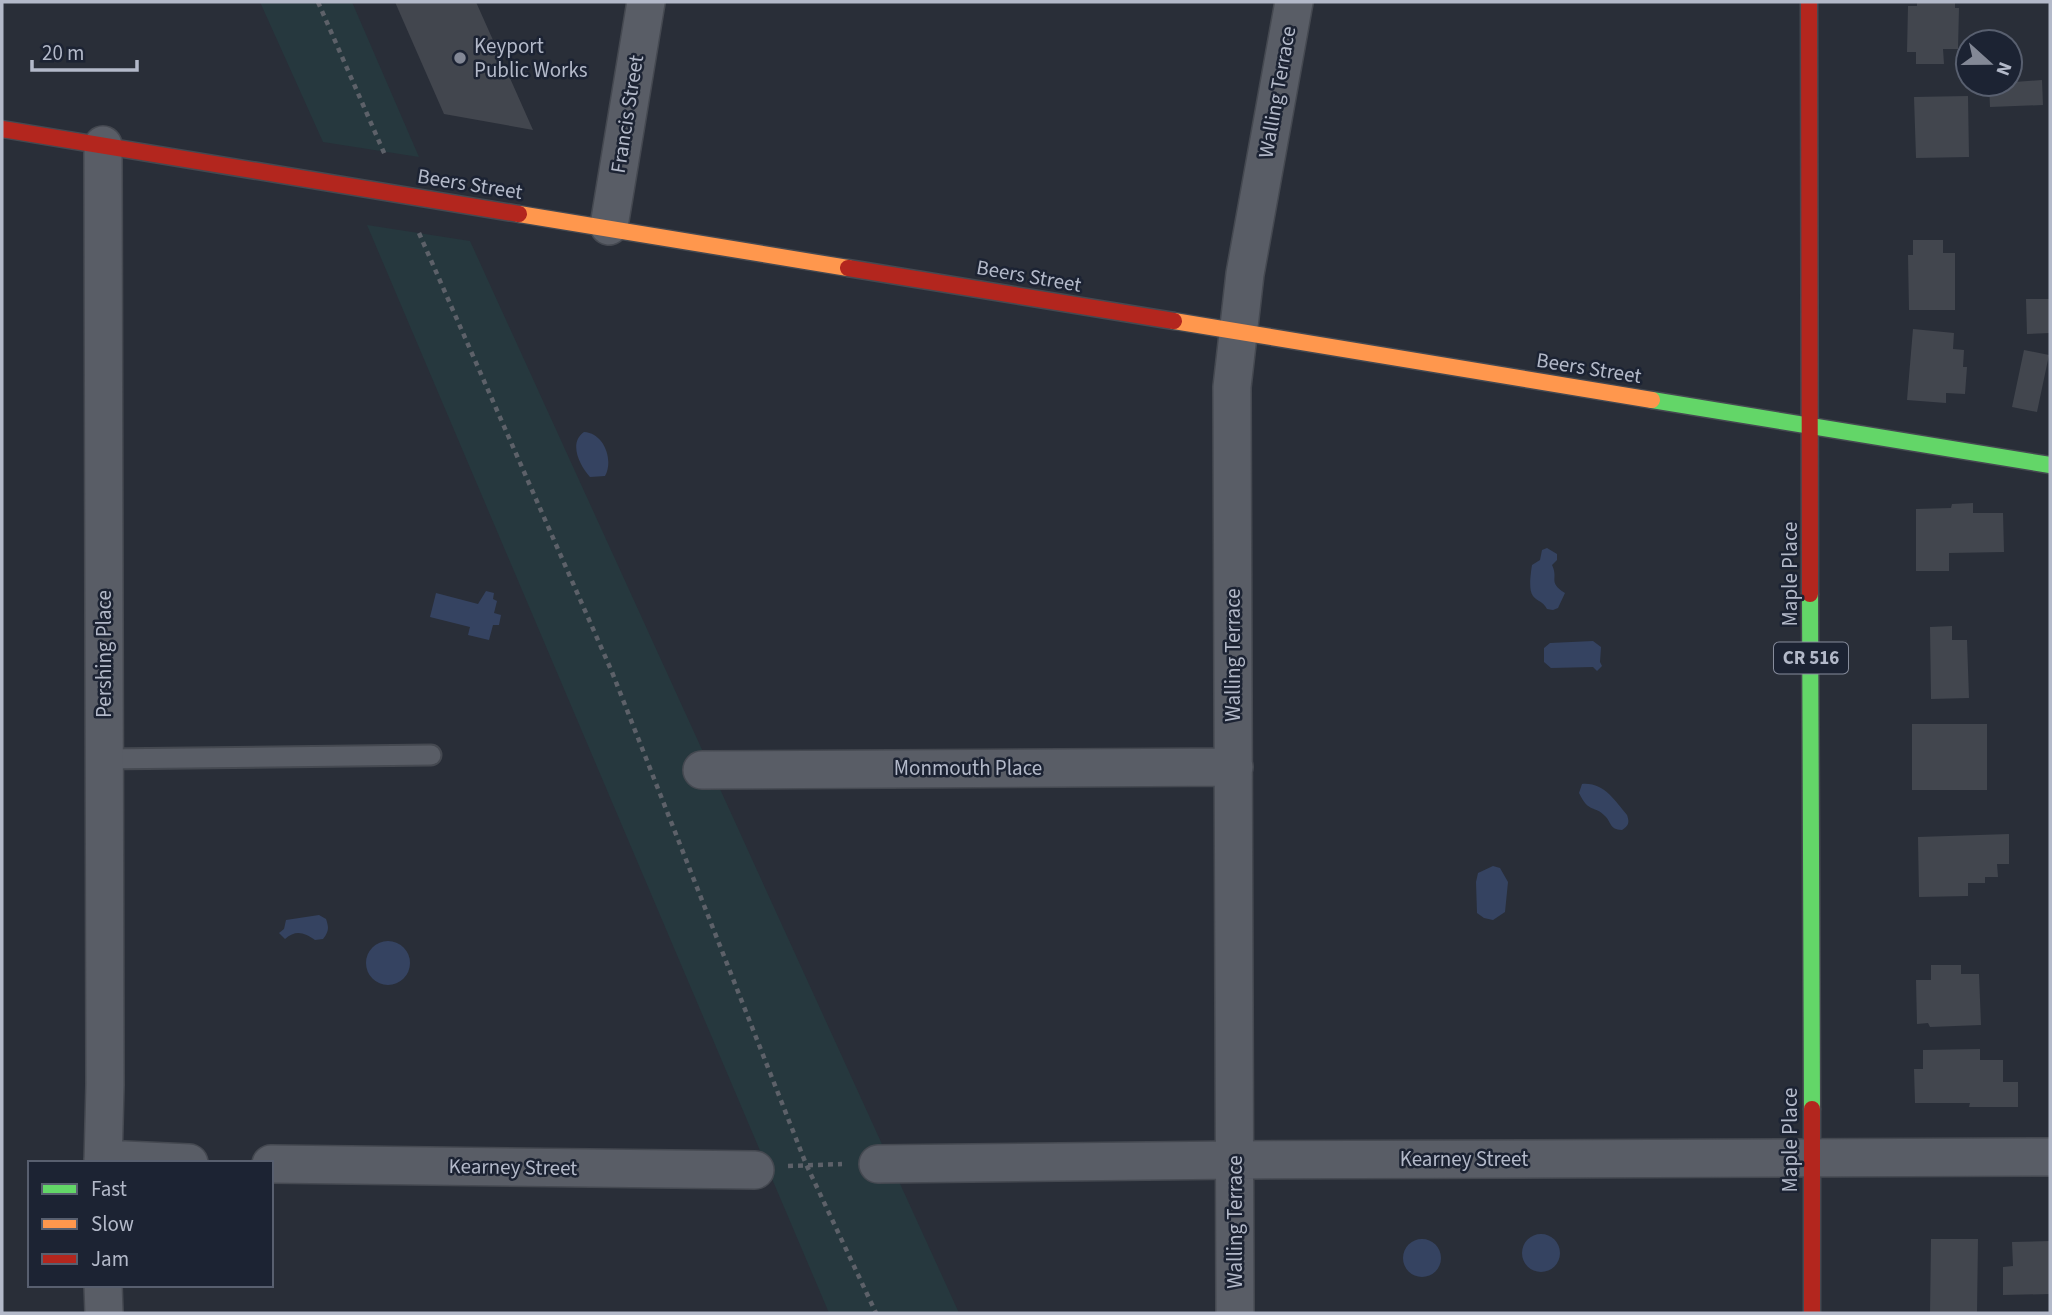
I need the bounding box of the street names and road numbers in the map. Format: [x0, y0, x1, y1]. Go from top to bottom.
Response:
street label: Walling Terrace [1251, 24, 1303, 160]
street label: Francis Street [603, 53, 651, 175]
street label: Beers Street [415, 161, 525, 207]
street label: Beers Street [974, 252, 1084, 300]
street label: Beers Street [1534, 345, 1644, 391]
street label: Maple Place [1775, 522, 1805, 626]
street label: Walling Terrace [1218, 588, 1248, 722]
street label: Pershing Place [89, 590, 119, 718]
road number: CR 516 [1774, 642, 1848, 674]
street label: Monmouth Place [894, 753, 1042, 783]
street label: Maple Place [1775, 1088, 1805, 1192]
street label: Kearney Street [1400, 1144, 1528, 1174]
street label: Kearney Street [448, 1151, 578, 1183]
street label: Walling Terrace [1220, 1155, 1250, 1289]

